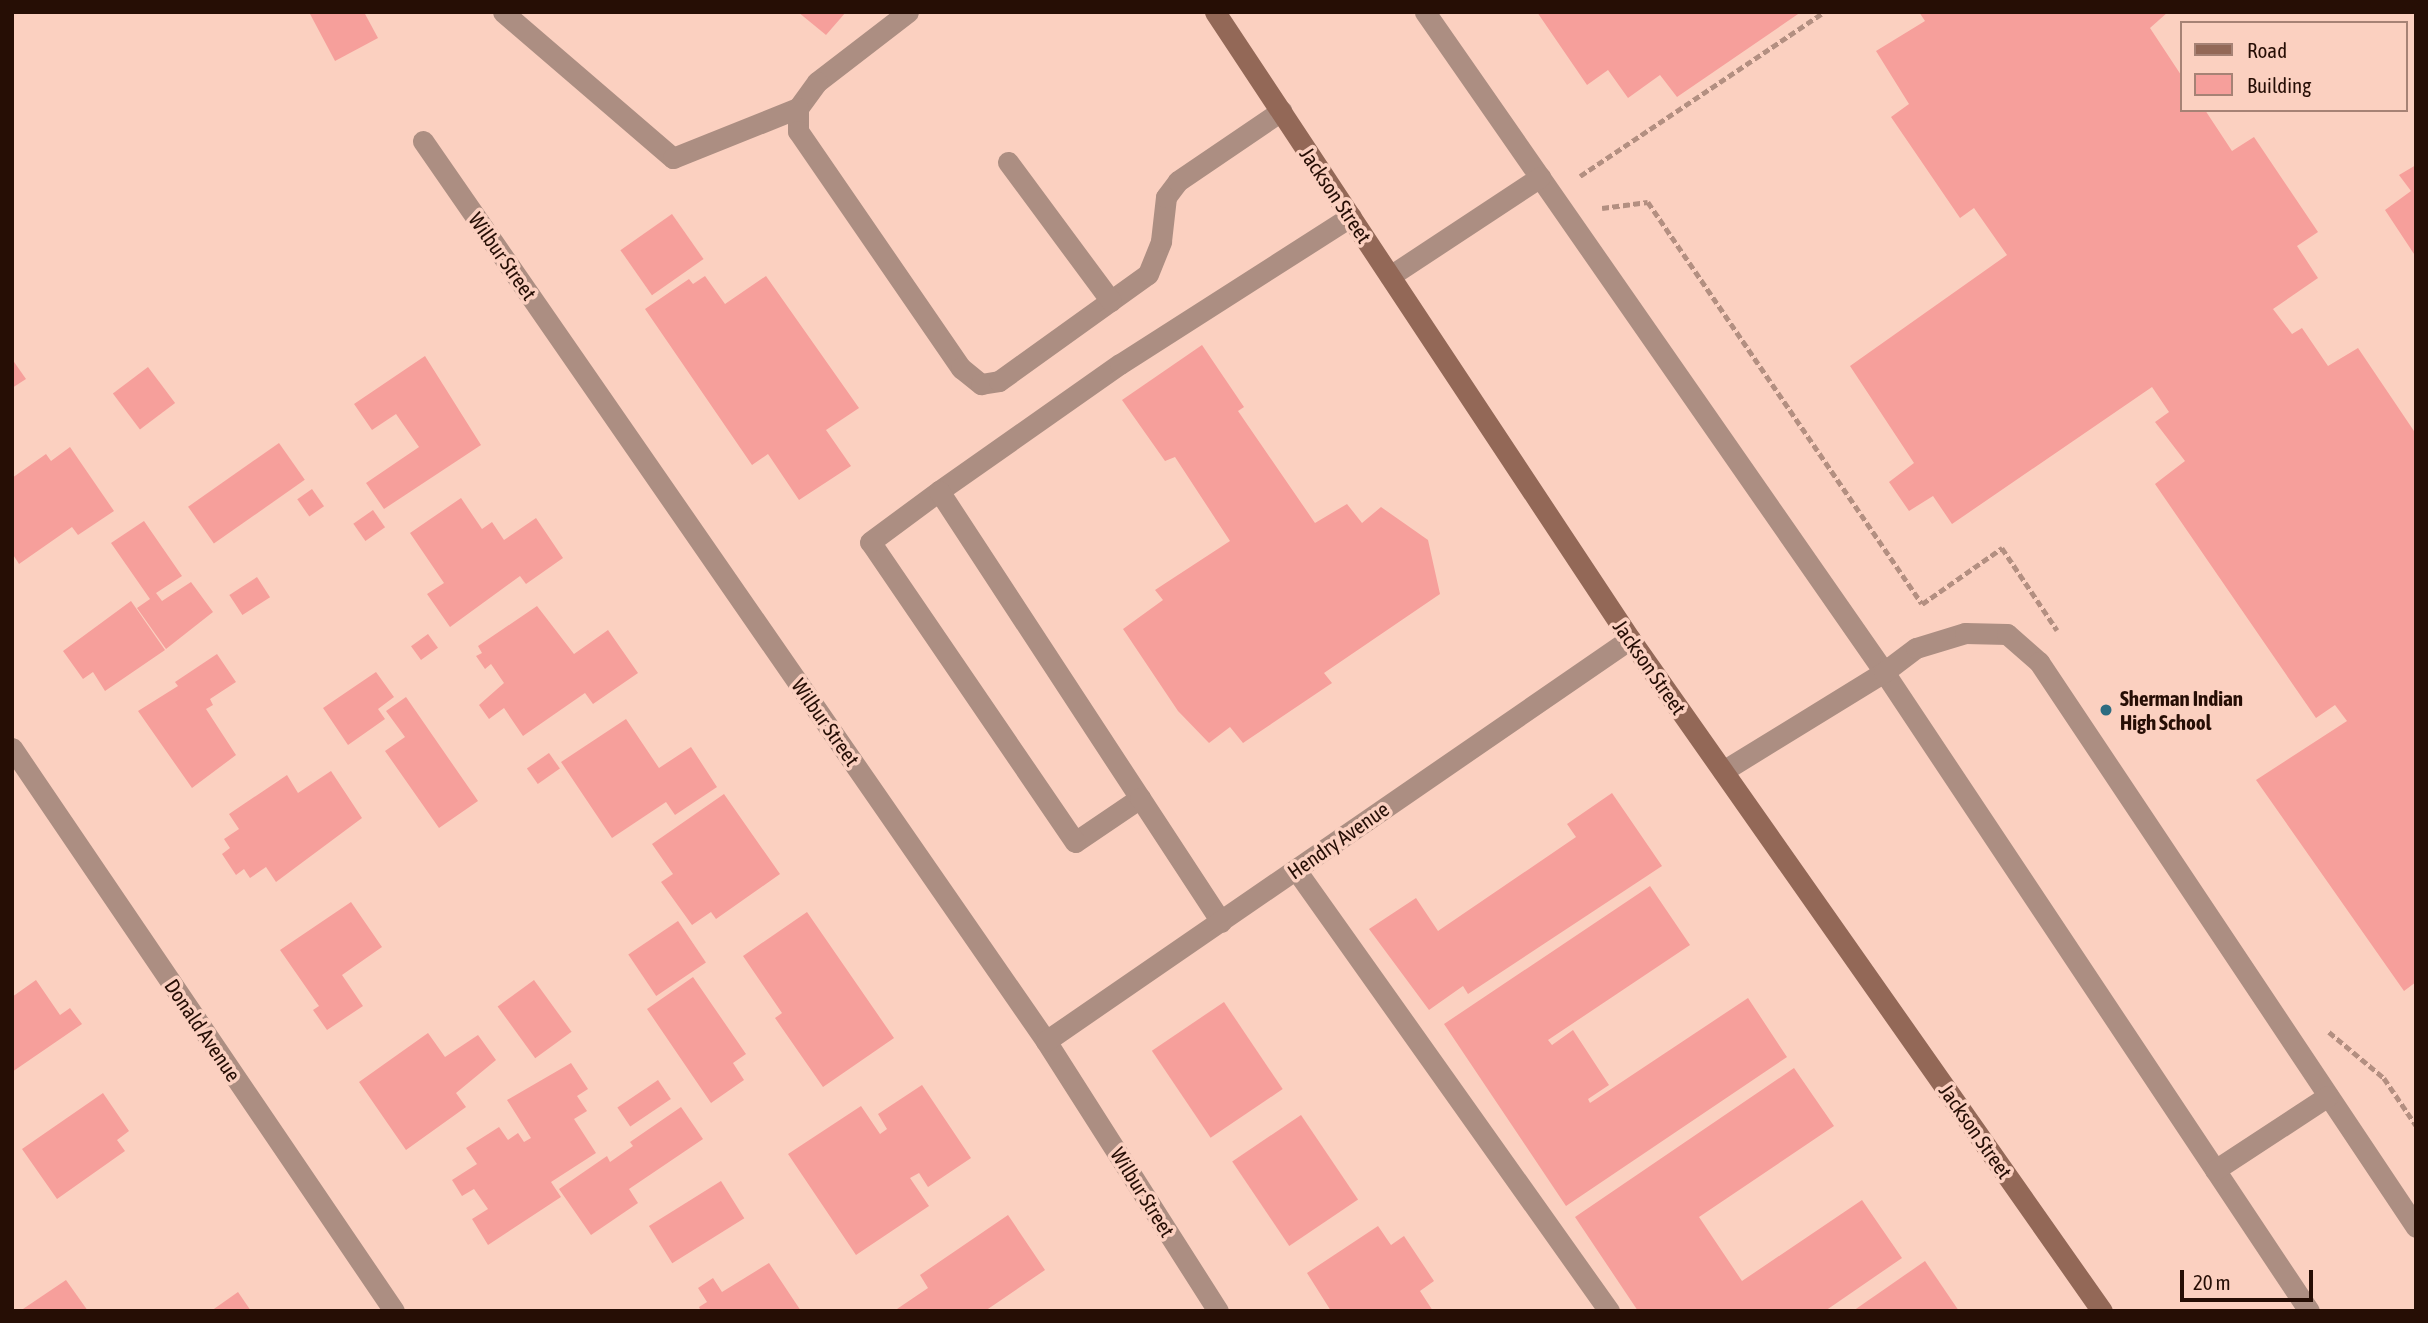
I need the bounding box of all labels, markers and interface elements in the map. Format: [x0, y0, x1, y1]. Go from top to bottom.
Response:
legend [2180, 21, 2407, 112]
text: Road [2247, 38, 2287, 62]
text: Building [2247, 73, 2311, 97]
street label: Jackson Street [1295, 142, 1377, 248]
street label: Wilbur Street [464, 207, 542, 305]
street label: Jackson Street [1608, 615, 1692, 719]
street label: Wilbur Street [787, 673, 865, 771]
place label: Sherman Indian High School [2120, 685, 2243, 735]
marker: Sherman Indian High School [2098, 702, 2114, 718]
street label: Hendry Avenue [1283, 796, 1393, 884]
street label: Donald Avenue [160, 974, 246, 1086]
street label: Jackson Street [1934, 1079, 2018, 1183]
street label: Wilbur Street [1106, 1143, 1180, 1241]
scale bar [2183, 1256, 2316, 1300]
text: 20 m [2193, 1270, 2231, 1294]

